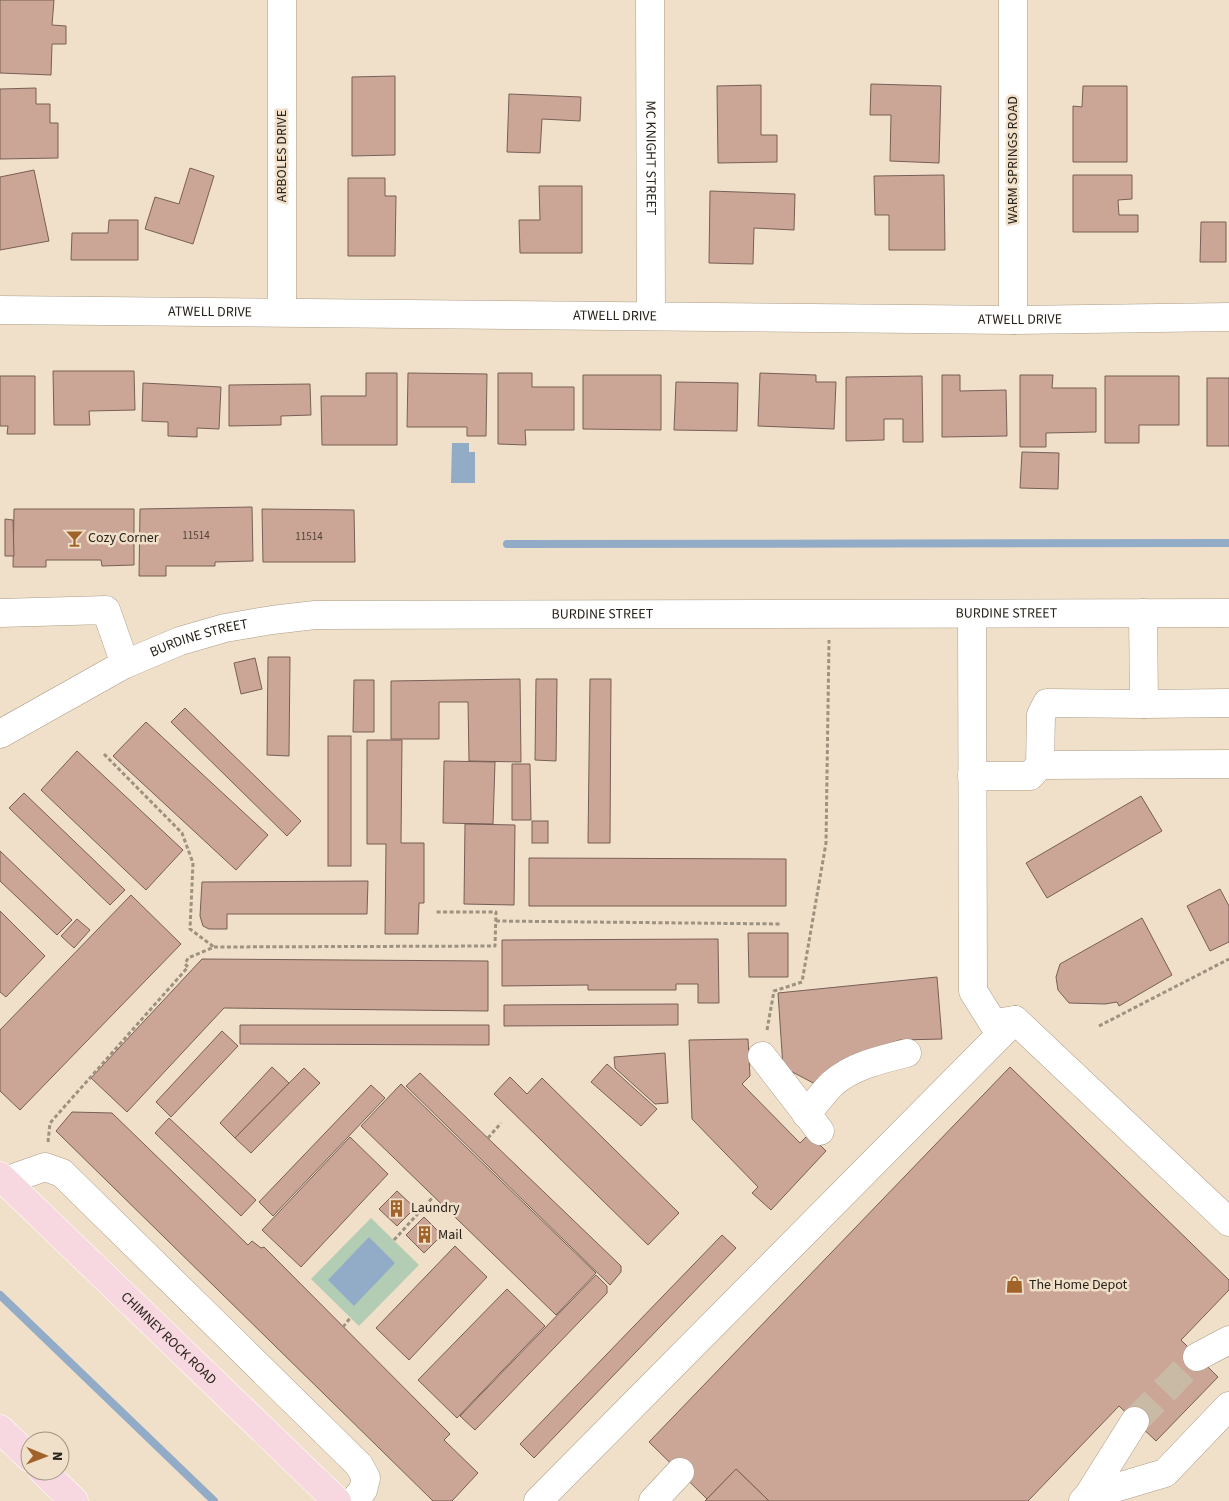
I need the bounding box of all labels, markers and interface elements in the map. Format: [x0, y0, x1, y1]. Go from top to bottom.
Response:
street label: WARM SPRINGS ROAD [1003, 96, 1023, 224]
street label: MC KNIGHT STREET [640, 100, 661, 216]
street label: ARBOLES DRIVE [272, 110, 292, 202]
street label: ATWELL DRIVE [168, 302, 252, 322]
street label: ATWELL DRIVE [573, 306, 657, 326]
street label: ATWELL DRIVE [978, 309, 1062, 330]
bar icon: Cozy Corner [64, 528, 84, 548]
place label: Cozy Corner [88, 528, 159, 548]
house number: 11514 [182, 528, 210, 543]
house number: 11514 [295, 529, 323, 544]
street label: BURDINE STREET [955, 603, 1058, 624]
street label: BURDINE STREET [551, 604, 654, 624]
street label: BURDINE STREET [147, 614, 250, 663]
building icon: Laundry [387, 1198, 407, 1218]
place label: Laundry [411, 1198, 460, 1218]
building icon: Mail [414, 1225, 434, 1245]
place label: Mail [438, 1225, 463, 1245]
shop icon: The Home Depot [1005, 1275, 1025, 1295]
place label: The Home Depot [1029, 1275, 1128, 1295]
street label: CHIMNEY ROCK ROAD [116, 1287, 221, 1390]
north arrow [20, 1431, 70, 1481]
text: N [47, 1451, 67, 1461]

